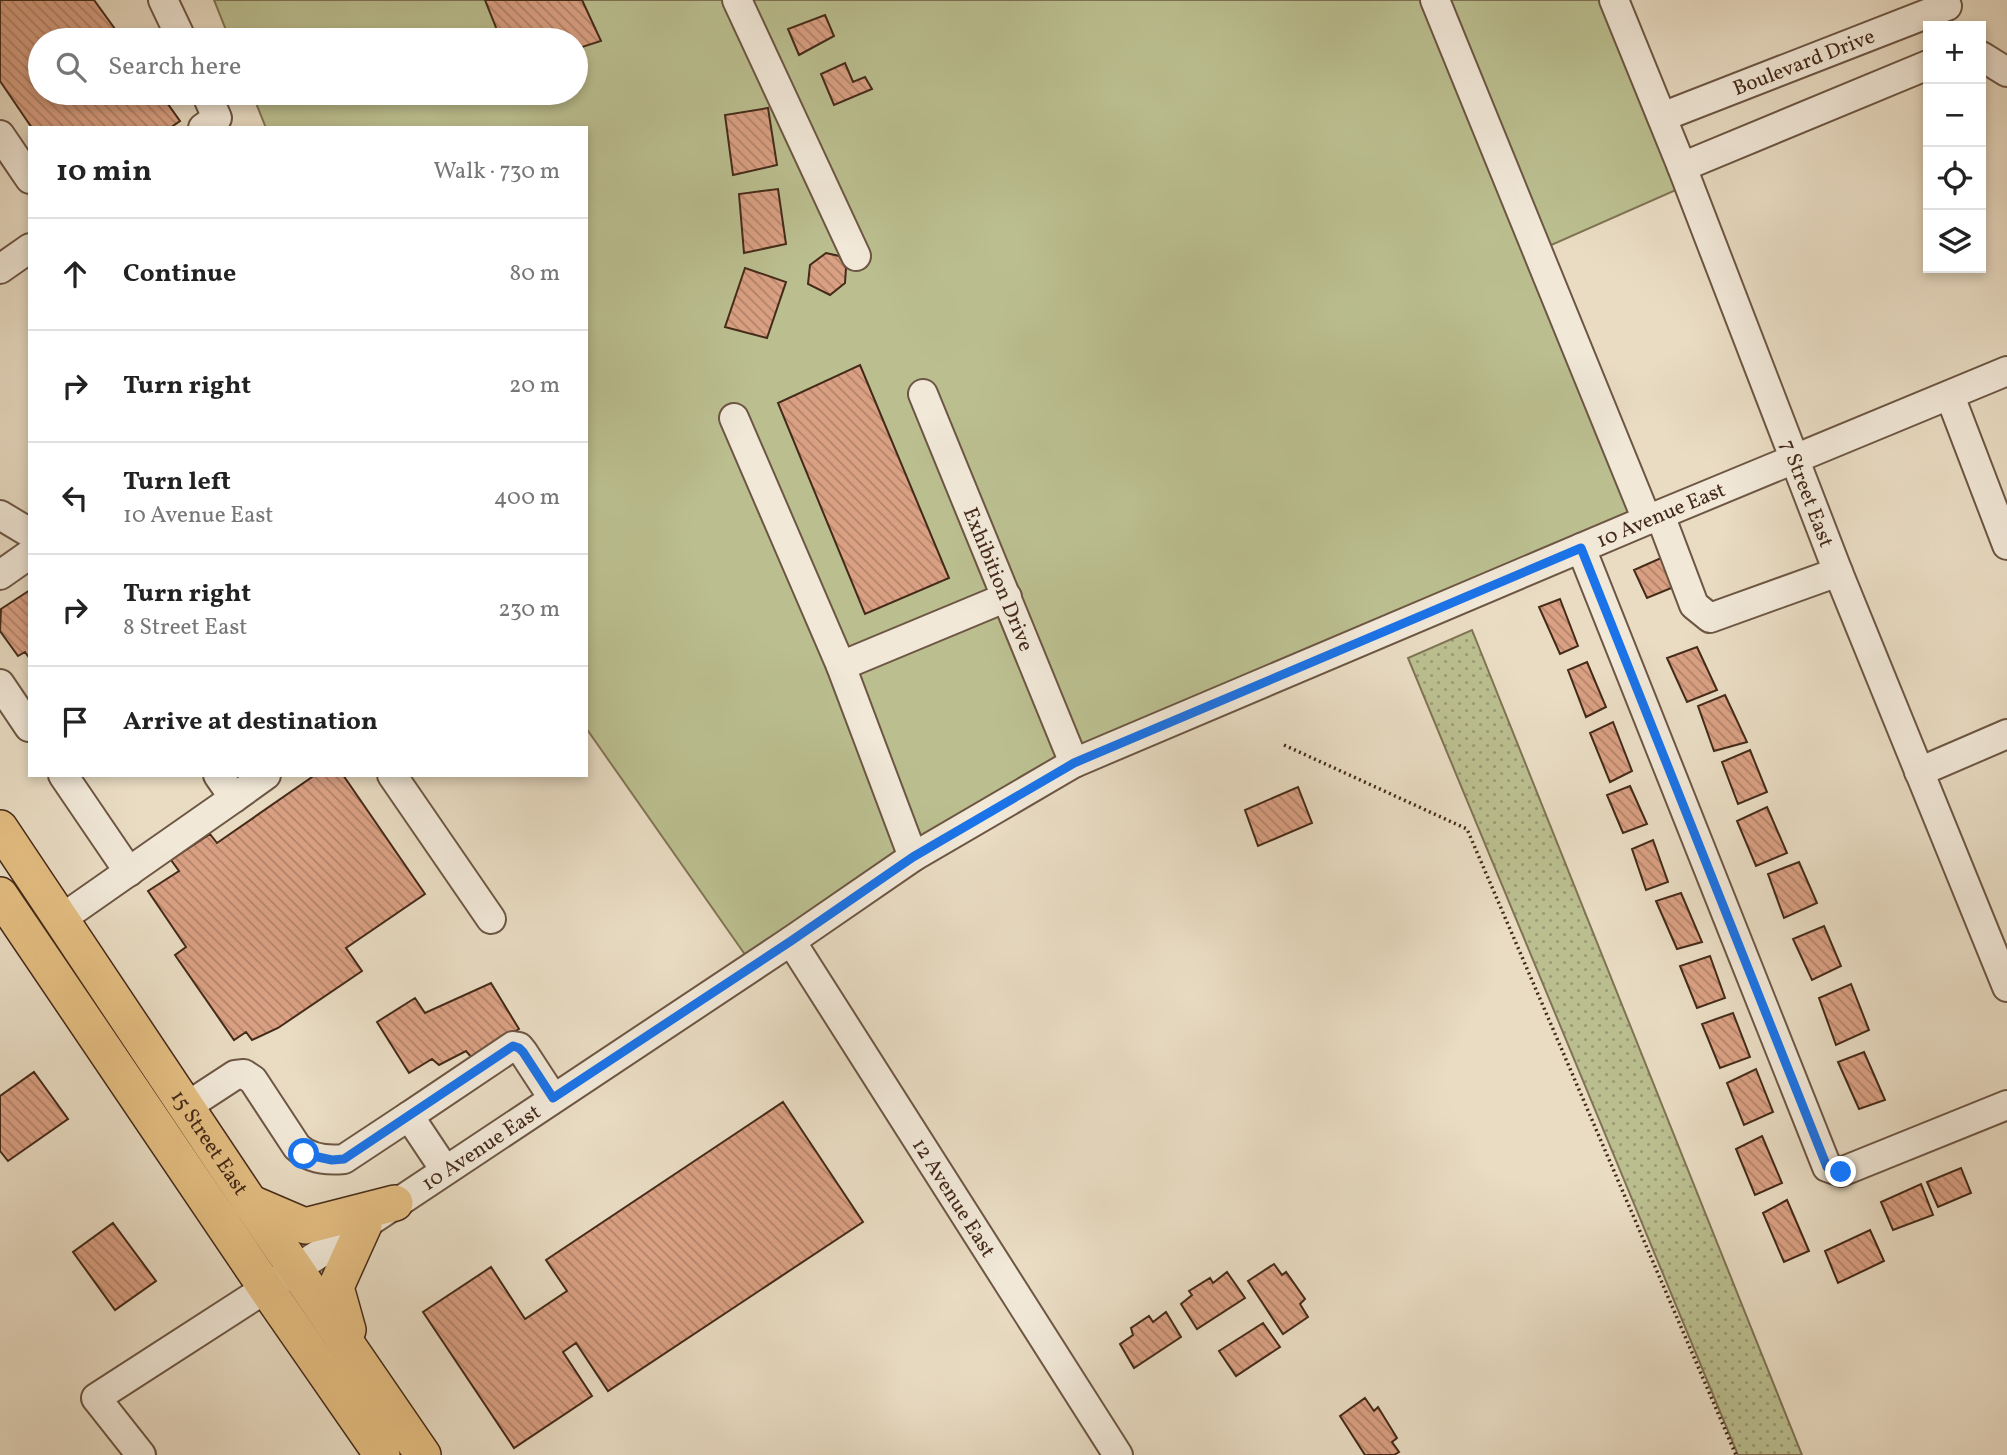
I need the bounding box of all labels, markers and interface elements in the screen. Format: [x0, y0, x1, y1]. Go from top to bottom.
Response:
map controls [1923, 21, 1986, 273]
button: + [1923, 21, 1986, 84]
street label: Boulevard Drive [1729, 23, 1879, 104]
search box [28, 28, 588, 105]
icon: search [52, 48, 90, 86]
text: Search here [108, 49, 241, 85]
button: − [1923, 84, 1986, 147]
button: locate [1923, 147, 1986, 210]
text: 10 min [56, 151, 152, 193]
text: Walk · 730 m [433, 156, 560, 188]
button: layers [1923, 210, 1986, 273]
icon: ahead [56, 255, 94, 293]
text: Continue [123, 256, 236, 292]
text: 80 m [510, 258, 560, 290]
icon: right [56, 367, 94, 405]
text: Turn right [123, 368, 251, 404]
text: 20 m [509, 370, 560, 402]
street label: 7 Street East [1772, 436, 1840, 552]
text: Turn left [123, 464, 231, 500]
street label: 10 Avenue East [1592, 476, 1730, 556]
icon: left [56, 479, 94, 517]
text: 400 m [494, 482, 560, 514]
text: 10 Avenue East [123, 500, 273, 532]
street label: Exhibition Drive [955, 503, 1040, 656]
text: Turn right [123, 576, 251, 612]
icon: right [56, 591, 94, 629]
text: 230 m [498, 594, 560, 626]
text: 8 Street East [123, 612, 247, 644]
icon: arrive [56, 703, 94, 741]
text: Arrive at destination [123, 704, 378, 740]
street label: 15 Street East [163, 1085, 254, 1202]
street label: 10 Avenue East [416, 1098, 547, 1199]
street label: 12 Avenue East [904, 1133, 1002, 1263]
route start [288, 1138, 319, 1169]
route end [1825, 1156, 1856, 1187]

